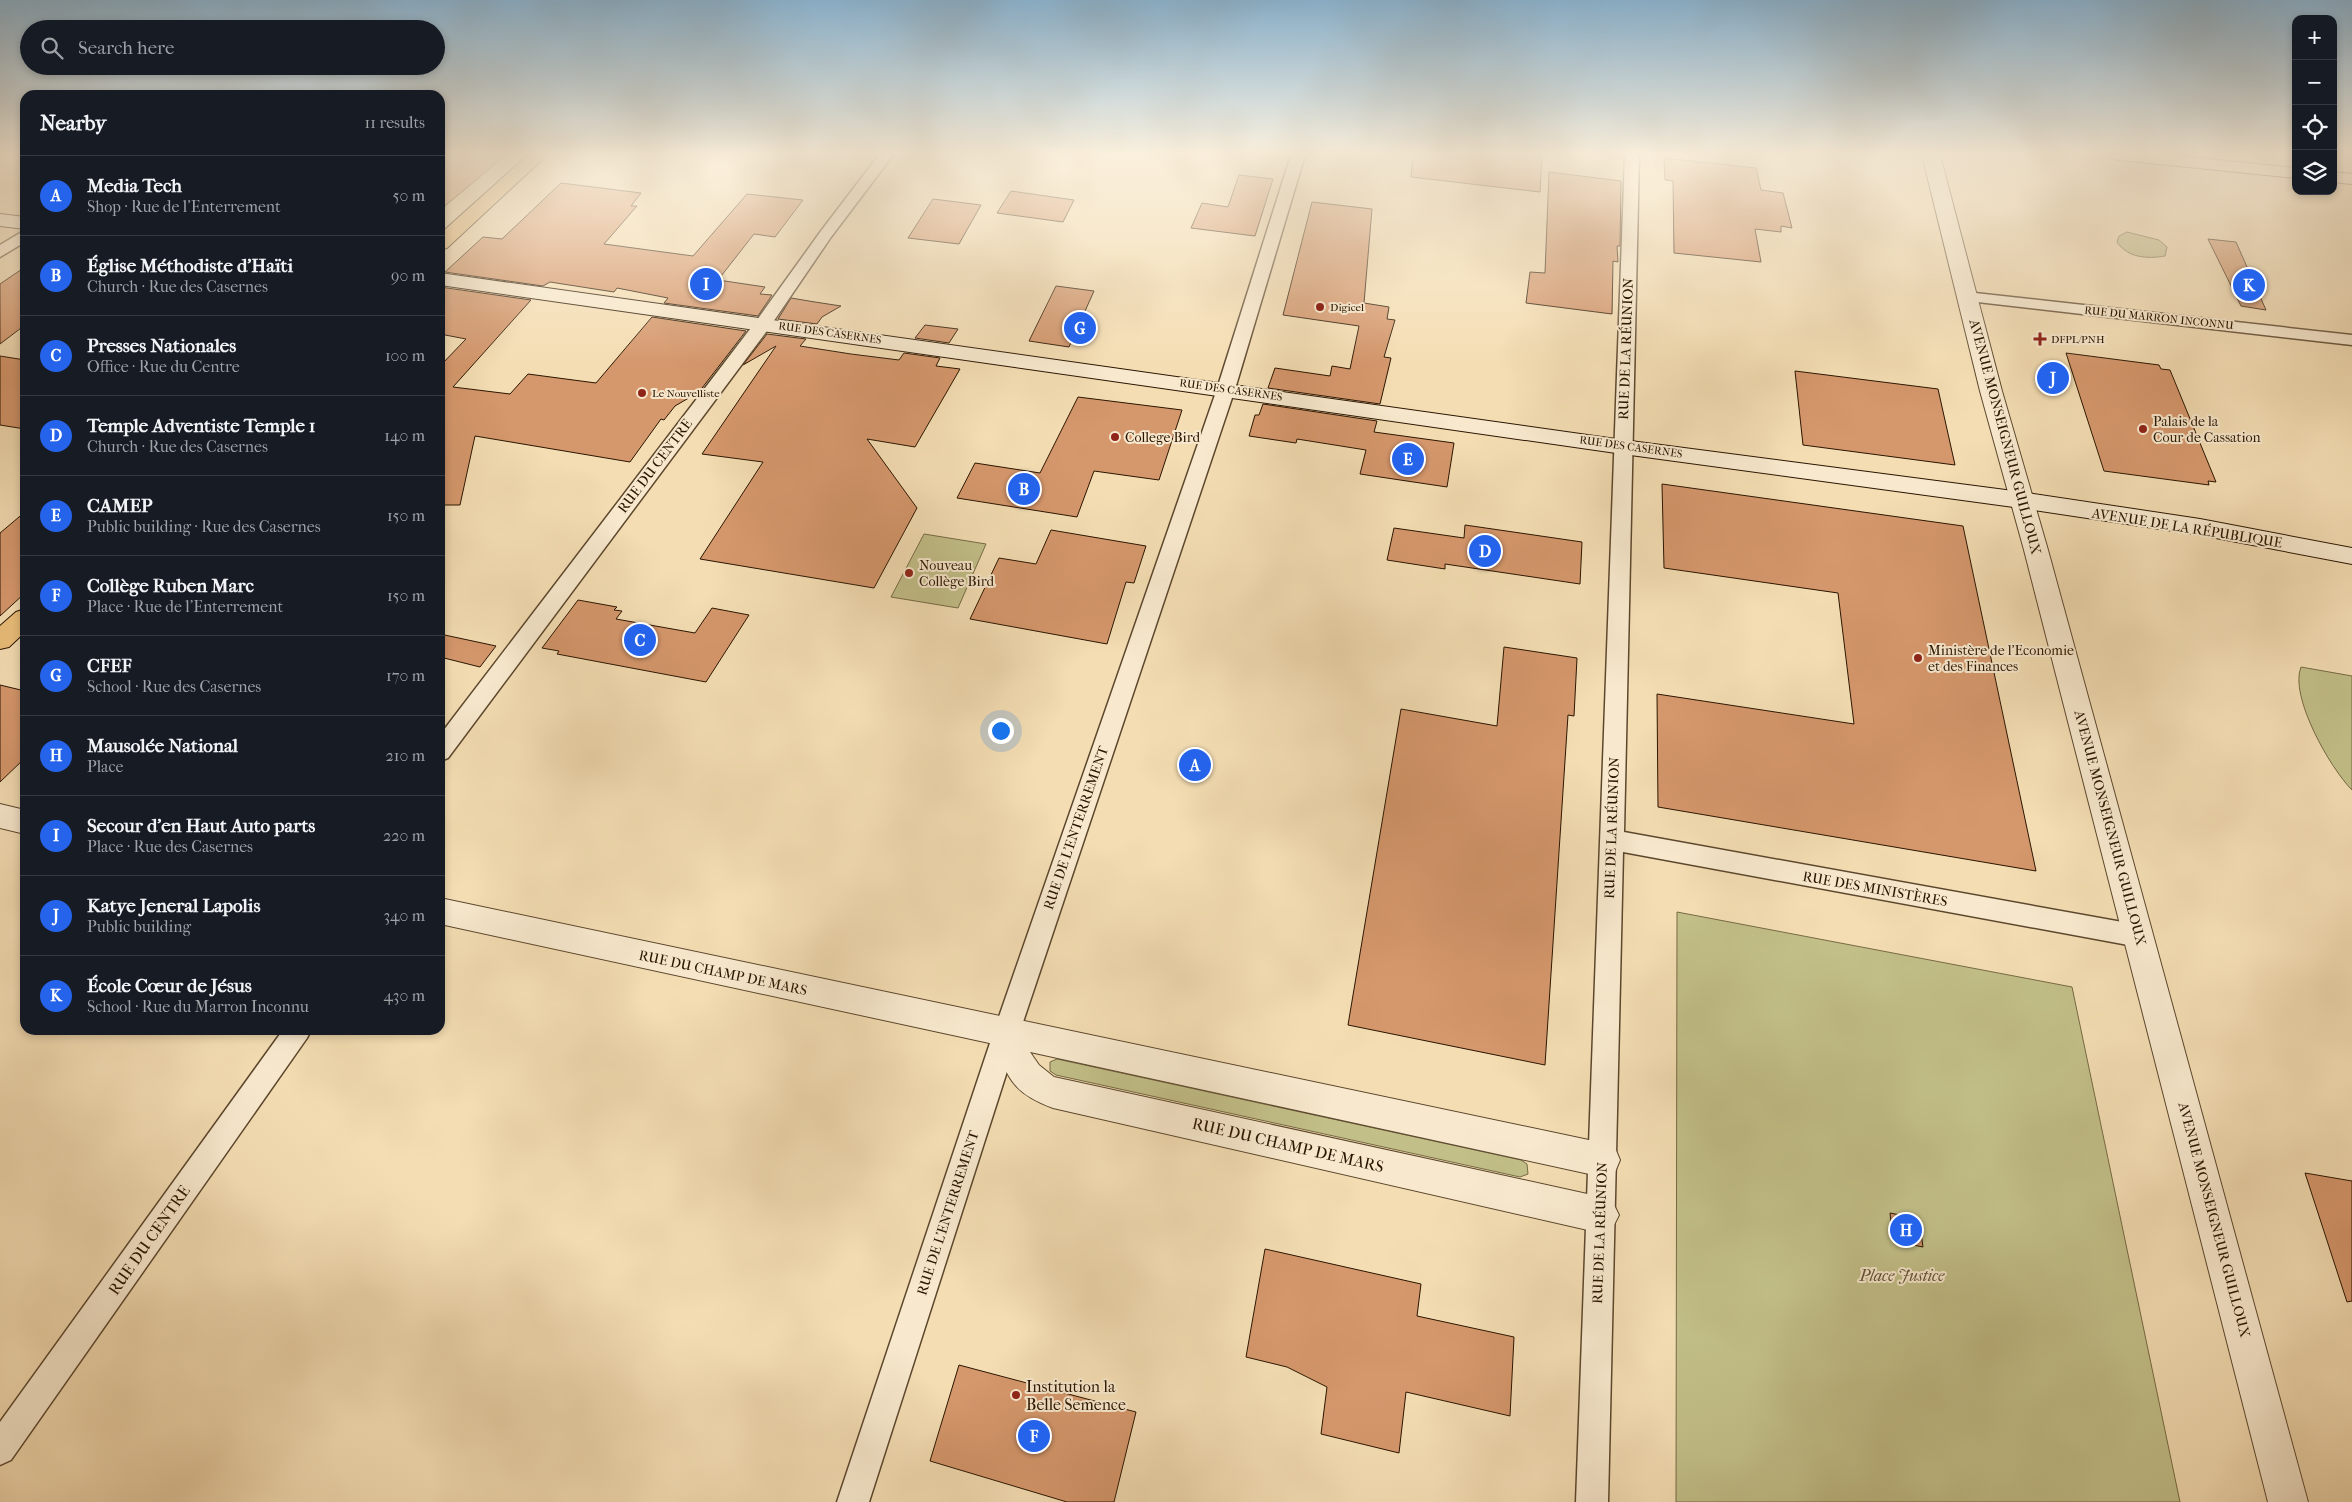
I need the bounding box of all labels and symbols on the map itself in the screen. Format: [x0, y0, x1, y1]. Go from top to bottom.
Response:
pin: I [690, 265, 722, 303]
pin: K [2233, 266, 2265, 304]
street label: RUE DE LA RÉUNION [1614, 277, 1637, 420]
marker: Digicel [1314, 301, 1326, 313]
place label: Digicel [1330, 301, 1364, 314]
street label: RUE DU MARRON INCONNU [2084, 304, 2235, 332]
pin: G [1064, 309, 1096, 347]
street label: AVENUE MONSEIGNEUR GUILLOUX [1965, 316, 2045, 557]
street label: RUE DES CASERNES [778, 319, 883, 347]
marker: DFPL/PNH [2033, 332, 2047, 346]
place label: DFPL/PNH [2051, 333, 2105, 346]
pin: J [2037, 359, 2069, 397]
street label: RUE DES CASERNES [1179, 376, 1284, 404]
marker: Le Nouvelliste [636, 387, 648, 399]
place label: Le Nouvelliste [652, 387, 720, 400]
place label: Palais de la Cour de Cassation [2153, 413, 2261, 446]
street label: RUE DU CENTRE [614, 415, 696, 516]
marker: Palais de la Cour de Cassation [2137, 423, 2149, 435]
place label: College Bird [1125, 429, 1200, 446]
marker: College Bird [1109, 431, 1121, 443]
street label: RUE DES CASERNES [1579, 433, 1684, 461]
pin: E [1392, 440, 1424, 478]
pin: B [1008, 470, 1040, 508]
street label: AVENUE DE LA RÉPUBLIQUE [2090, 503, 2284, 552]
pin: D [1469, 532, 1501, 570]
place label: Nouveau Collège Bird [919, 557, 994, 590]
marker: Nouveau Collège Bird [903, 567, 915, 579]
pin: C [624, 621, 656, 659]
place label: Ministère de l'Economie et des Finances [1928, 642, 2074, 675]
marker: Ministère de l'Economie et des Finances [1912, 652, 1924, 664]
street label: AVENUE MONSEIGNEUR GUILLOUX [2070, 707, 2150, 948]
your location [988, 718, 1014, 744]
street label: RUE DE L'ENTERREMENT [1040, 743, 1112, 912]
pin: A [1179, 746, 1211, 784]
street label: RUE DE LA RÉUNION [1600, 756, 1623, 899]
street label: RUE DES MINISTÈRES [1801, 867, 1949, 910]
street label: RUE DU CHAMP DE MARS [637, 947, 809, 999]
street label: AVENUE MONSEIGNEUR GUILLOUX [2174, 1099, 2254, 1340]
street label: RUE DU CHAMP DE MARS [1190, 1114, 1386, 1176]
street label: RUE DE L'ENTERREMENT [913, 1128, 983, 1297]
street label: RUE DE LA RÉUNION [1588, 1161, 1611, 1304]
street label: RUE DU CENTRE [104, 1181, 194, 1298]
pin: H [1890, 1211, 1922, 1249]
park label: Place Justice [1858, 1266, 1945, 1285]
place label: Institution la Belle Semence [1026, 1377, 1126, 1414]
marker: Institution la Belle Semence [1010, 1389, 1022, 1401]
pin: F [1018, 1417, 1050, 1455]

